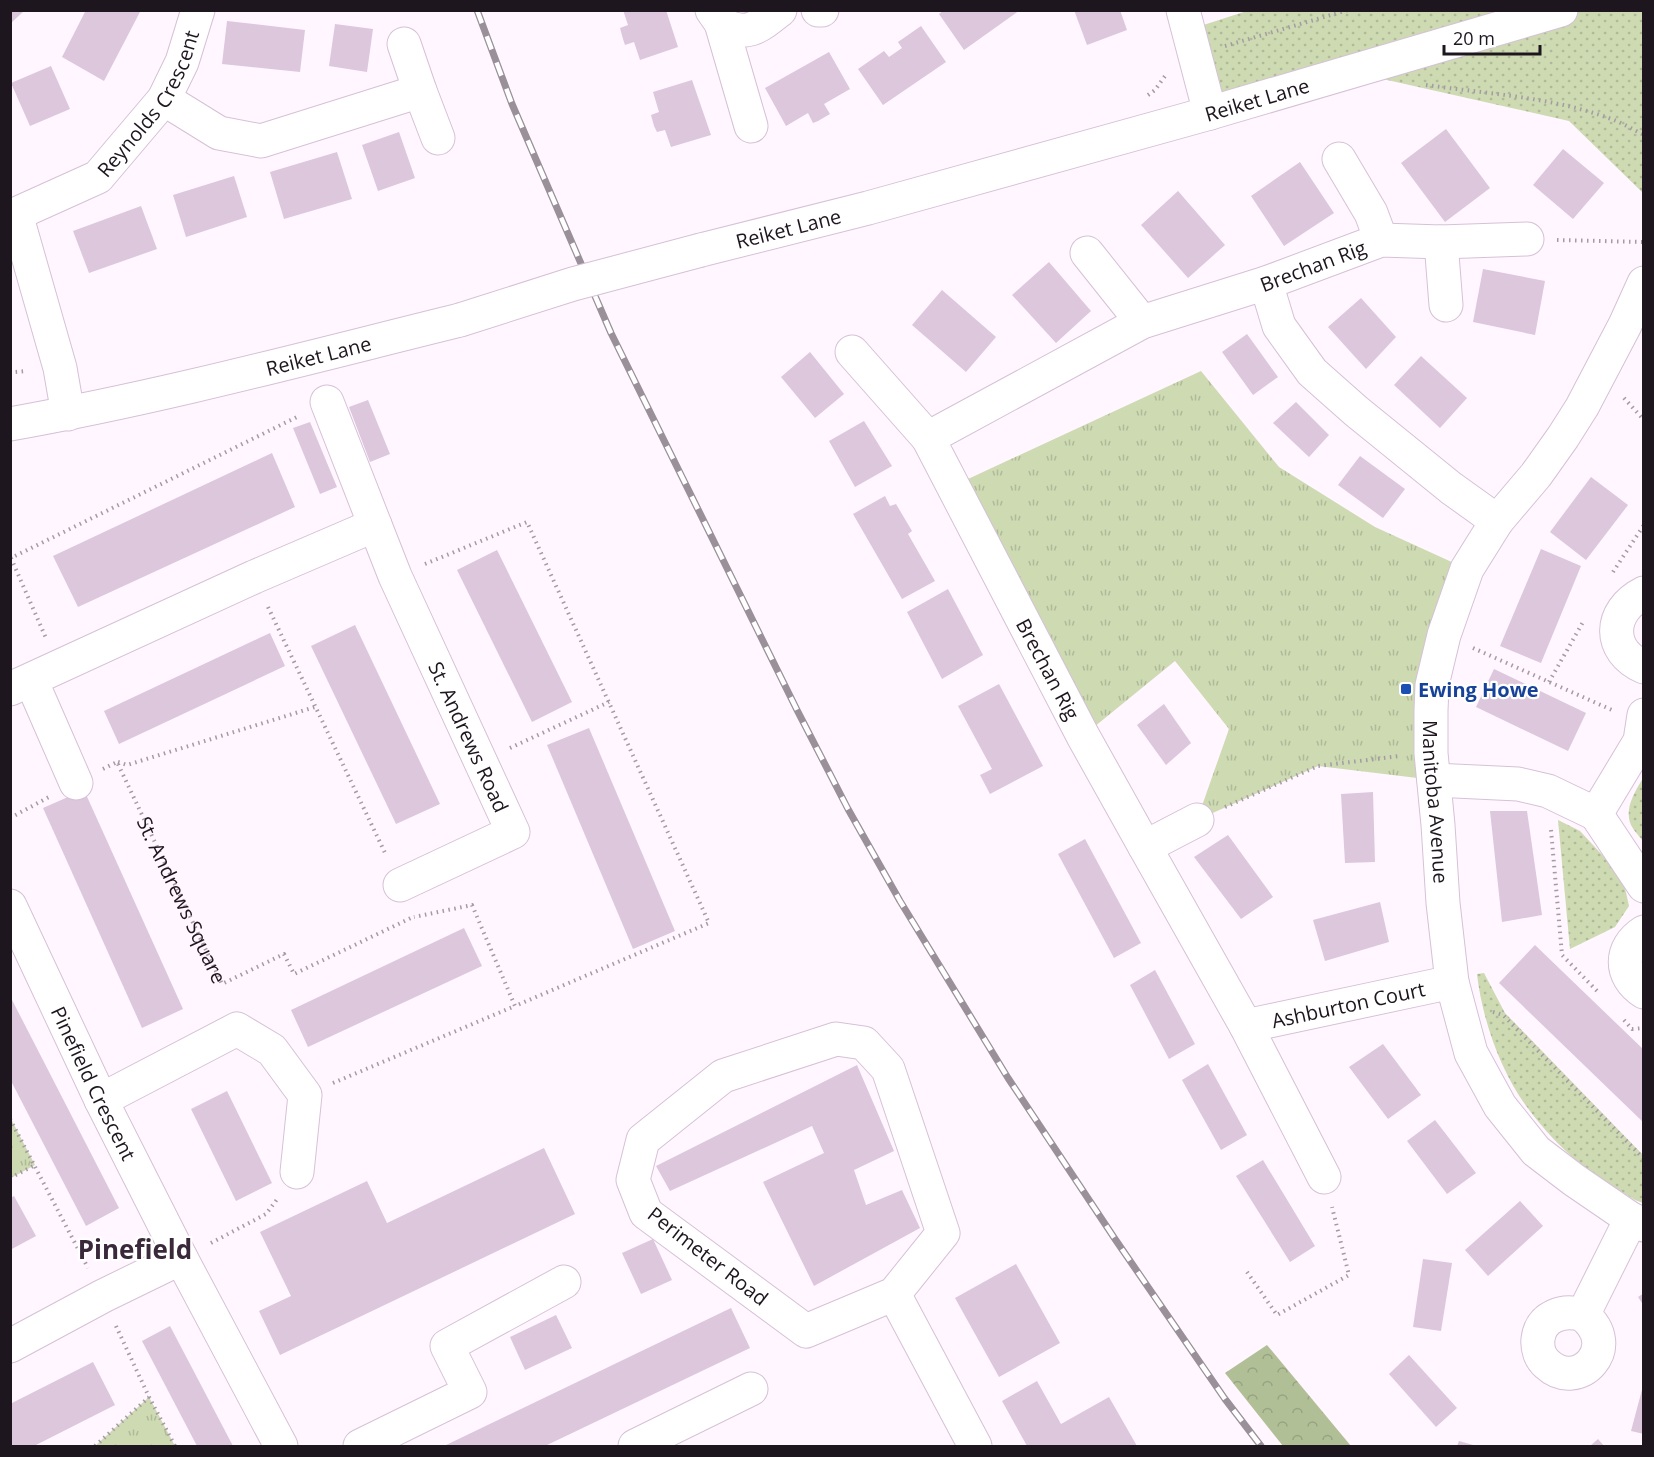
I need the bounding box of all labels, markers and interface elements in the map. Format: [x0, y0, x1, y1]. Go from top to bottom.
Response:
scale bar [1444, 18, 1540, 56]
text: 20 m [1453, 26, 1495, 50]
street label: Reynolds Crescent [90, 27, 205, 182]
street label: Reiket Lane [1201, 71, 1312, 127]
street label: Reiket Lane [733, 202, 844, 254]
street label: Brechan Rig [1256, 233, 1370, 298]
street label: Reiket Lane [263, 329, 374, 381]
street label: Brechan Rig [1010, 614, 1086, 724]
street label: St. Andrews Road [423, 657, 516, 817]
place label: Ewing Howe [1418, 676, 1539, 703]
marker: Ewing Howe [1399, 682, 1413, 696]
street label: Manitoba Avenue [1417, 720, 1455, 884]
street label: St. Andrews Square [131, 812, 233, 988]
street label: Ashburton Court [1269, 975, 1427, 1034]
street label: Pinefield Crescent [45, 1002, 143, 1165]
street label: Perimeter Road [642, 1201, 774, 1311]
district label: Pinefield [78, 1231, 192, 1267]

